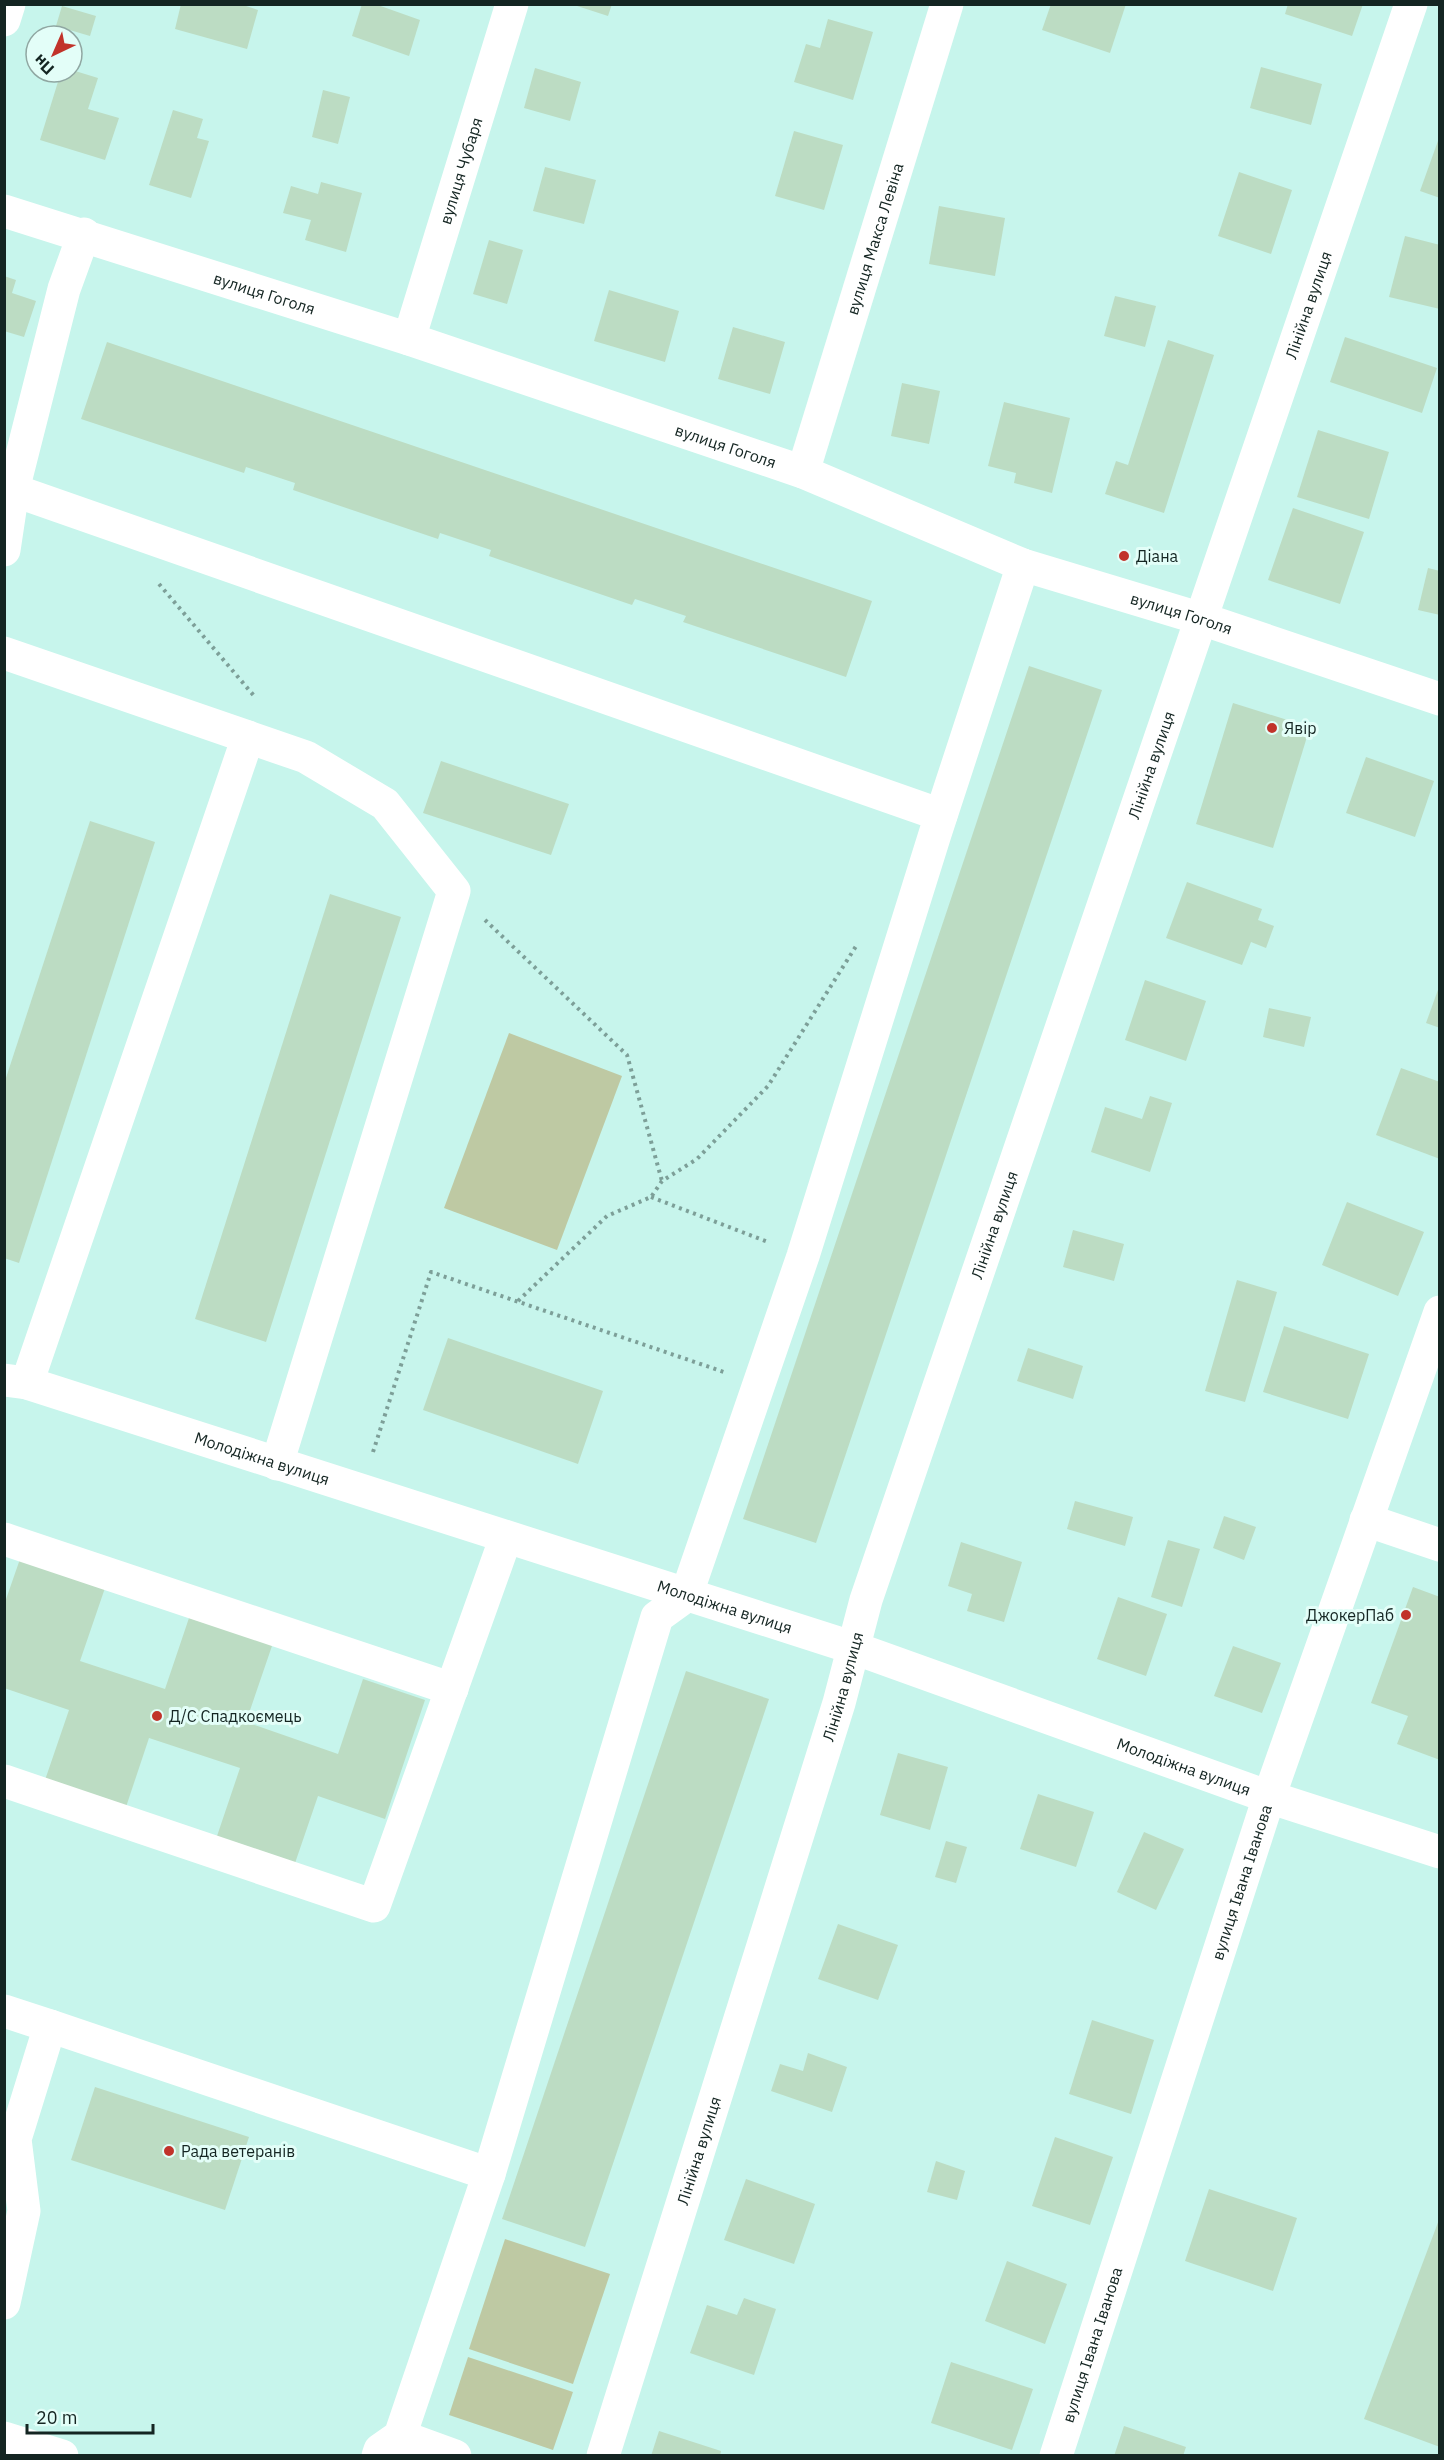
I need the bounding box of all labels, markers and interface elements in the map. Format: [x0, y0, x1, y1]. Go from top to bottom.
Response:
north arrow [24, 24, 84, 84]
text: Пн [29, 50, 58, 79]
street label: вулиця Чубаря [435, 115, 487, 227]
street label: вулиця Макса Левіна [842, 160, 908, 317]
street label: Лінійна вулиця [1281, 248, 1336, 362]
street label: вулиця Гоголя [211, 268, 318, 319]
street label: вулиця Гоголя [673, 420, 779, 472]
place label: Діана [1136, 546, 1179, 566]
marker: Діана [1117, 549, 1131, 563]
street label: вулиця Гоголя [1128, 588, 1235, 638]
street label: Лінійна вулиця [1123, 708, 1179, 822]
place label: Явір [1284, 718, 1316, 738]
marker: Явір [1265, 721, 1279, 735]
street label: Лінійна вулиця [966, 1168, 1022, 1281]
street label: Молодіжна вулиця [192, 1427, 332, 1489]
street label: Молодіжна вулиця [655, 1576, 795, 1638]
place label: ДжокерПаб [1306, 1605, 1394, 1625]
marker: ДжокерПаб [1399, 1608, 1413, 1622]
street label: Лінійна вулиця [818, 1630, 867, 1744]
place label: Д/С Спадкоємець [169, 1706, 302, 1726]
marker: Д/С Спадкоємець [150, 1709, 164, 1723]
street label: Молодіжна вулиця [1114, 1733, 1253, 1800]
street label: вулиця Івана Іванова [1207, 1802, 1276, 1962]
street label: Лінійна вулиця [672, 2094, 725, 2207]
place label: Рада ветеранів [181, 2141, 295, 2161]
marker: Рада ветеранів [162, 2144, 176, 2158]
street label: вулиця Івана Іванова [1058, 2264, 1127, 2425]
scale bar [27, 2397, 153, 2435]
text: 20 m [36, 2406, 78, 2429]

